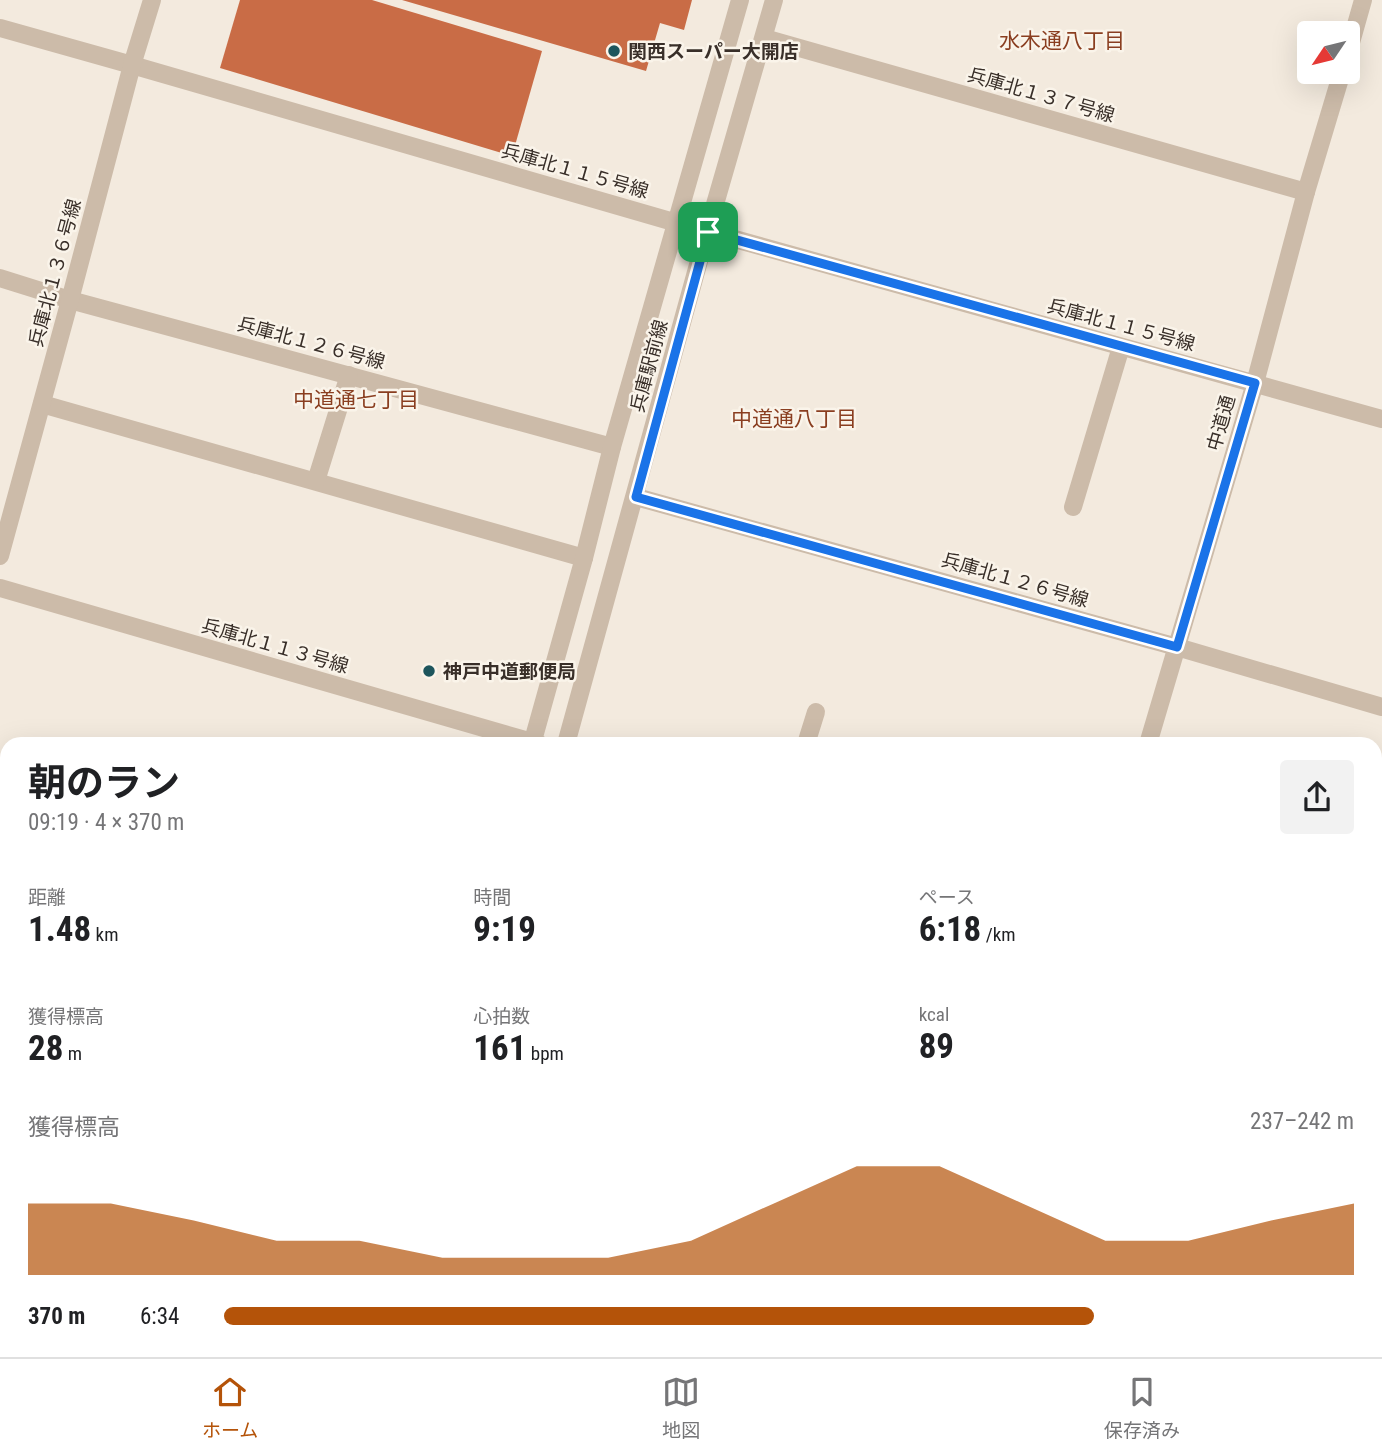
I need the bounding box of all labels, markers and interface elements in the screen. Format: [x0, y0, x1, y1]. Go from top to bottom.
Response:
north arrow [1297, 21, 1360, 84]
map controls [1297, 21, 1360, 84]
district label: 水木通八丁目 [999, 29, 1125, 53]
place label: 関西スーパー大開店 [628, 40, 799, 63]
marker: 関西スーパー大開店 [606, 43, 622, 59]
street label: 兵庫北１３７号線 [965, 63, 1117, 127]
street label: 兵庫北１１５号線 [499, 139, 651, 203]
street label: 兵庫北１３６号線 [24, 197, 86, 349]
pin [678, 202, 738, 262]
icon: arrive [689, 213, 727, 251]
street label: 兵庫北１１５号線 [1045, 294, 1197, 356]
street label: 兵庫北１２６号線 [235, 312, 387, 374]
street label: 兵庫駅前線 [626, 317, 672, 415]
district label: 中道通七丁目 [293, 388, 419, 412]
street label: 中道通 [1202, 392, 1240, 454]
district label: 中道通八丁目 [731, 407, 857, 431]
street label: 兵庫北１２６号線 [939, 548, 1091, 612]
street label: 兵庫北１１３号線 [199, 614, 351, 678]
place label: 神戸中道郵便局 [443, 660, 576, 683]
marker: 神戸中道郵便局 [421, 663, 437, 679]
button: share [1280, 760, 1354, 834]
text: 朝のラン [28, 761, 180, 805]
text: 09:19 · 4 × 370 m [28, 809, 184, 836]
text: 距離 [28, 886, 66, 909]
text: 時間 [473, 886, 511, 909]
text: ペース [919, 886, 975, 909]
text: 1.48 [28, 909, 91, 950]
text: 9:19 [473, 909, 536, 950]
text: 6:18 [919, 909, 981, 950]
text: km [91, 923, 118, 946]
text: /km [981, 923, 1016, 946]
text: kcal [919, 1003, 949, 1026]
text: 獲得標高 [28, 1005, 104, 1028]
text: 心拍数 [473, 1005, 530, 1028]
text: 89 [919, 1026, 954, 1067]
text: 28 [28, 1028, 63, 1069]
text: 161 [473, 1028, 526, 1069]
text: m [63, 1042, 82, 1065]
text: bpm [526, 1042, 564, 1065]
text: 237–242 m [1250, 1108, 1354, 1135]
text: 獲得標高 [28, 1114, 120, 1141]
text: 370 m [28, 1303, 85, 1330]
text: 6:34 [140, 1303, 179, 1330]
tab: ホーム [202, 1373, 258, 1442]
tab: 地図 [662, 1373, 700, 1442]
tab: 保存済み [1104, 1373, 1180, 1442]

